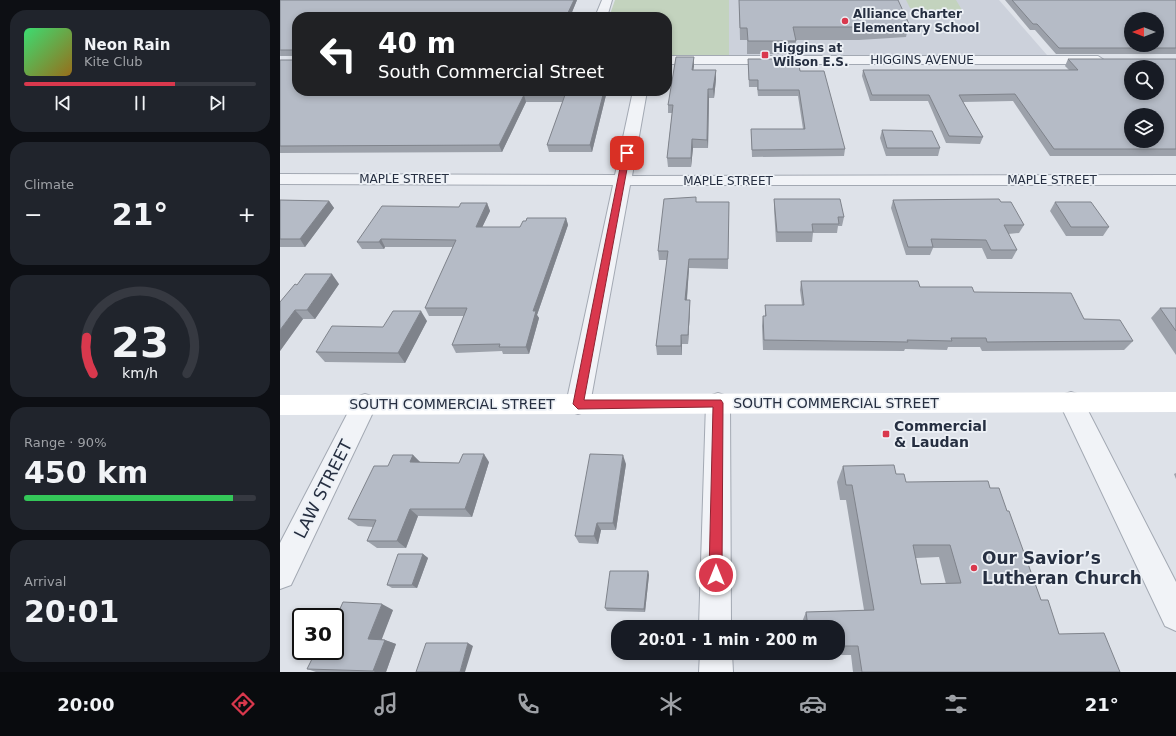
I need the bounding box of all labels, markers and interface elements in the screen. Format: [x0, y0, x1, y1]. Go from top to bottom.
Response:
place label: Alliance Charter Elementary School [853, 7, 979, 35]
north arrow [1124, 12, 1164, 52]
map controls [1124, 12, 1164, 148]
marker: Alliance Charter Elementary School [840, 16, 850, 26]
text: 40 m [378, 27, 456, 60]
icon: left [312, 28, 364, 80]
text: Neon Rain [84, 36, 170, 54]
place label: Higgins at Wilson E.S. [773, 41, 849, 69]
marker: Higgins at Wilson E.S. [760, 50, 770, 60]
street label: HIGGINS AVENUE [870, 53, 974, 67]
text: Kite Club [84, 54, 143, 69]
button: search [1124, 60, 1164, 100]
text: South Commercial Street [378, 61, 604, 82]
icon: previous [52, 92, 74, 114]
icon: pause [129, 92, 151, 114]
icon: next [206, 92, 228, 114]
button: layers [1124, 108, 1164, 148]
pin [610, 136, 644, 170]
icon: arrive [616, 142, 638, 164]
street label: MAPLE STREET [359, 172, 449, 186]
street label: MAPLE STREET [1007, 173, 1097, 187]
street label: MAPLE STREET [683, 174, 773, 188]
text: Climate [24, 177, 74, 192]
text: 21° [112, 197, 168, 232]
text: − [24, 202, 42, 227]
text: + [238, 202, 256, 227]
text: 23 [111, 318, 169, 367]
text: km/h [122, 365, 158, 381]
street label: SOUTH COMMERCIAL STREET [733, 395, 939, 411]
street label: SOUTH COMMERCIAL STREET [349, 396, 555, 412]
place label: Commercial & Laudan [894, 418, 987, 450]
marker: Commercial & Laudan [881, 429, 891, 439]
text: Range · 90% [24, 435, 107, 450]
street label: LAW STREET [290, 436, 357, 541]
text: 450 km [24, 455, 148, 490]
place label: Our Savior’s Lutheran Church [982, 548, 1142, 588]
position arrow [695, 554, 737, 596]
marker: Our Savior’s Lutheran Church [969, 563, 979, 573]
text: Arrival [24, 574, 66, 589]
text: 20:01 [24, 594, 120, 629]
speed limit sign: 30 [292, 608, 344, 660]
text: 20:01 · 1 min · 200 m [638, 631, 818, 649]
icon: directions [229, 690, 257, 718]
icon: music [372, 690, 400, 718]
icon: phone [514, 690, 542, 718]
icon: climate [657, 690, 685, 718]
icon: car [799, 690, 827, 718]
icon: filters [942, 690, 970, 718]
text: 20:00 [57, 694, 115, 715]
text: 21° [1085, 694, 1119, 715]

